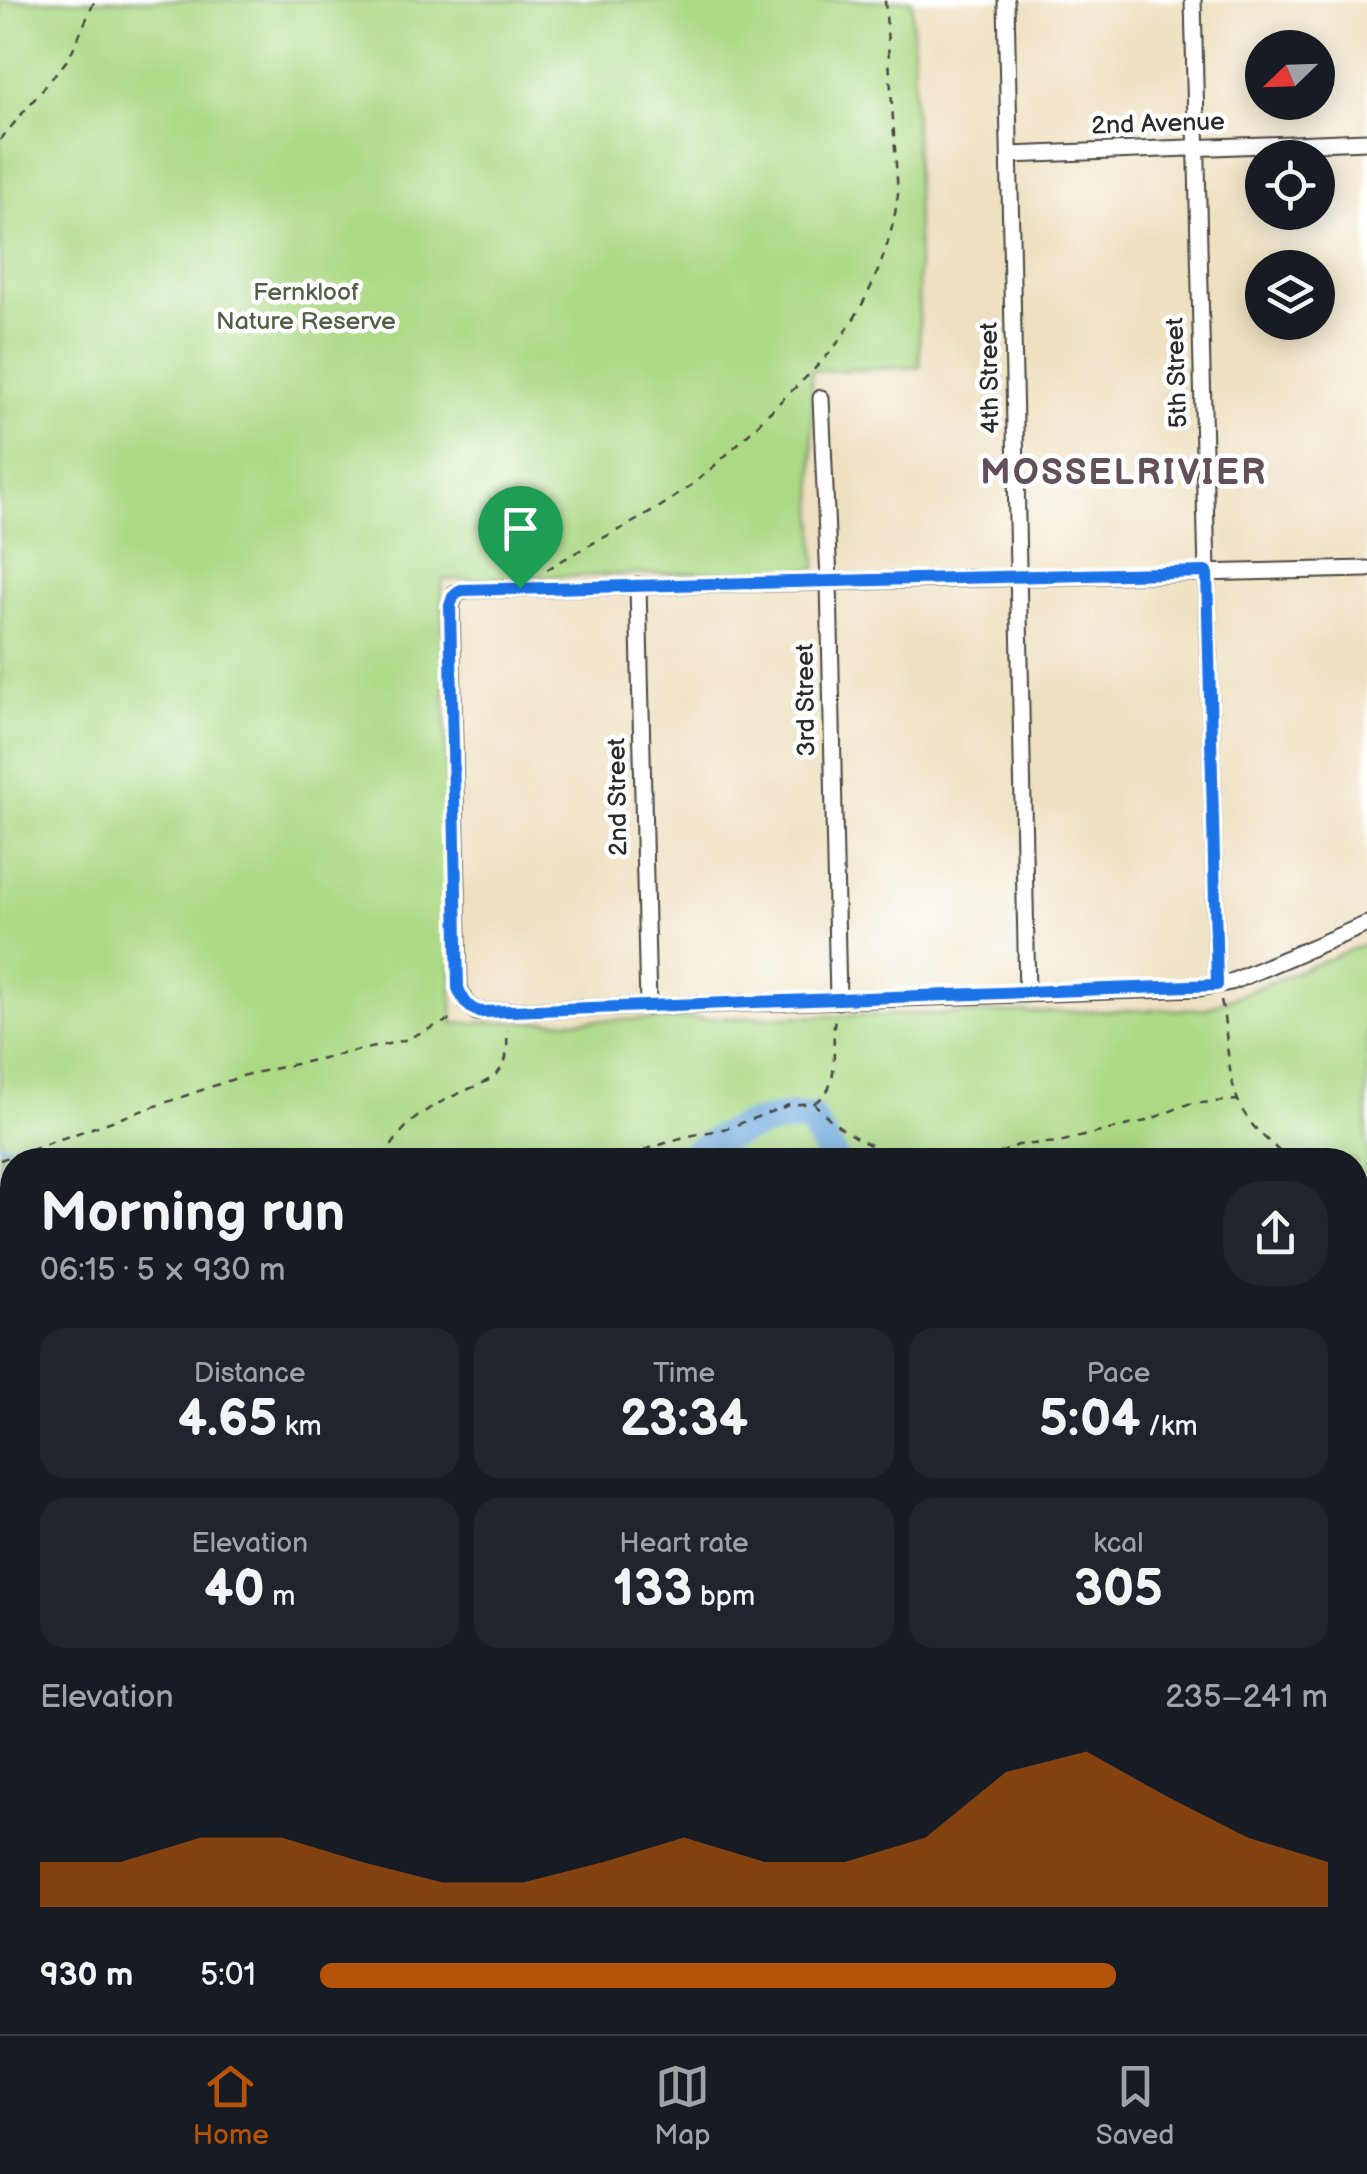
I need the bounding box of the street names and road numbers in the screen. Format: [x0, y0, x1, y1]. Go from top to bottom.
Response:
street label: 2nd Avenue [1091, 106, 1226, 142]
street label: 5th Street [1160, 317, 1194, 429]
street label: 4th Street [974, 322, 1006, 434]
street label: 3rd Street [790, 643, 822, 757]
street label: 2nd Street [601, 737, 635, 856]

